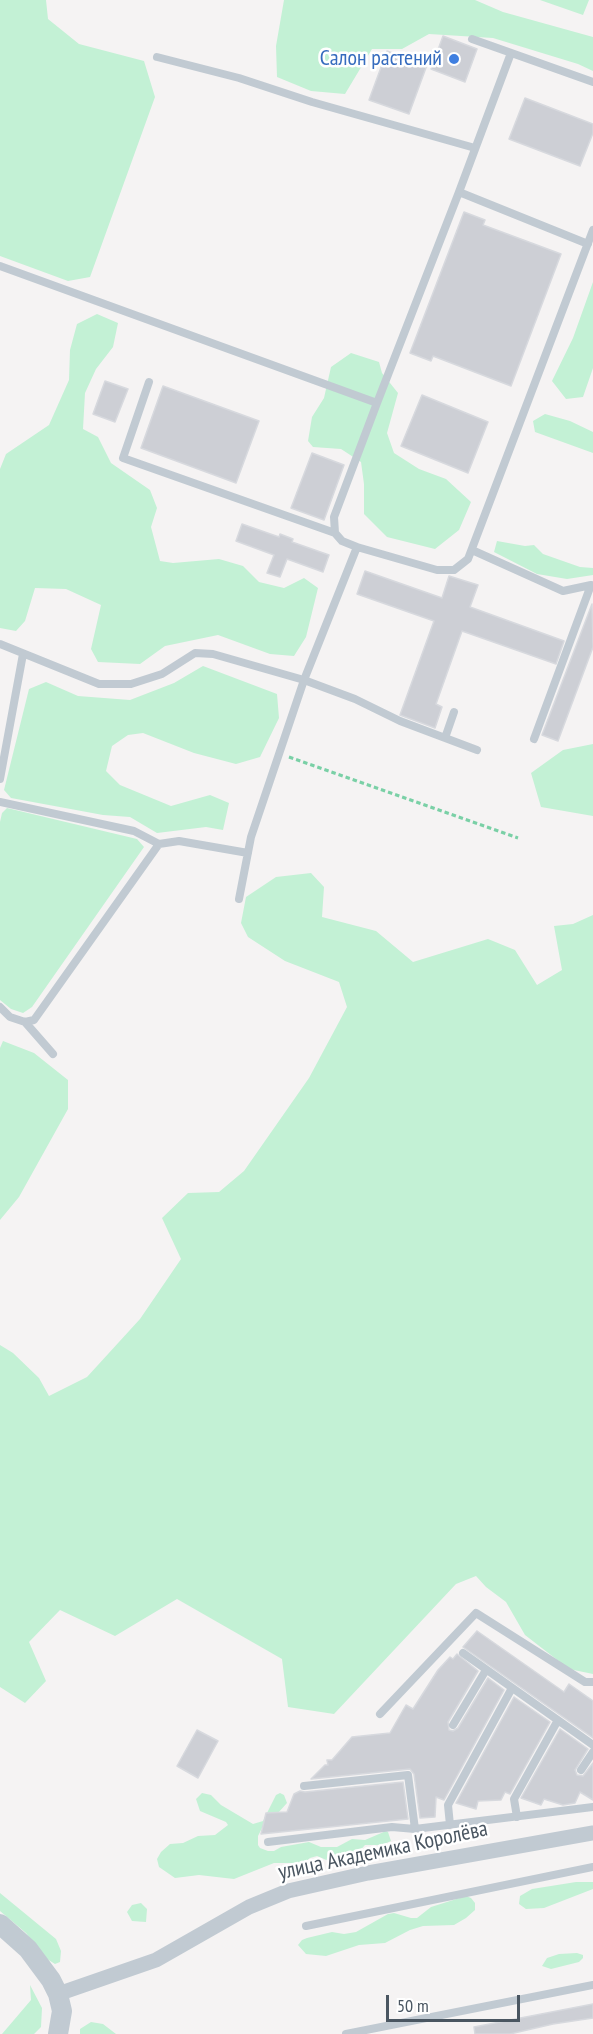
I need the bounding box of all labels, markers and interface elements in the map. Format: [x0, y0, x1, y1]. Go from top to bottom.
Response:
place label: Салон растений [320, 46, 442, 72]
marker: Салон растений [447, 52, 461, 66]
street label: улица Академика Королёва [276, 1816, 490, 1886]
scale bar [389, 1983, 522, 2021]
text: 50 m [397, 1994, 429, 2017]

